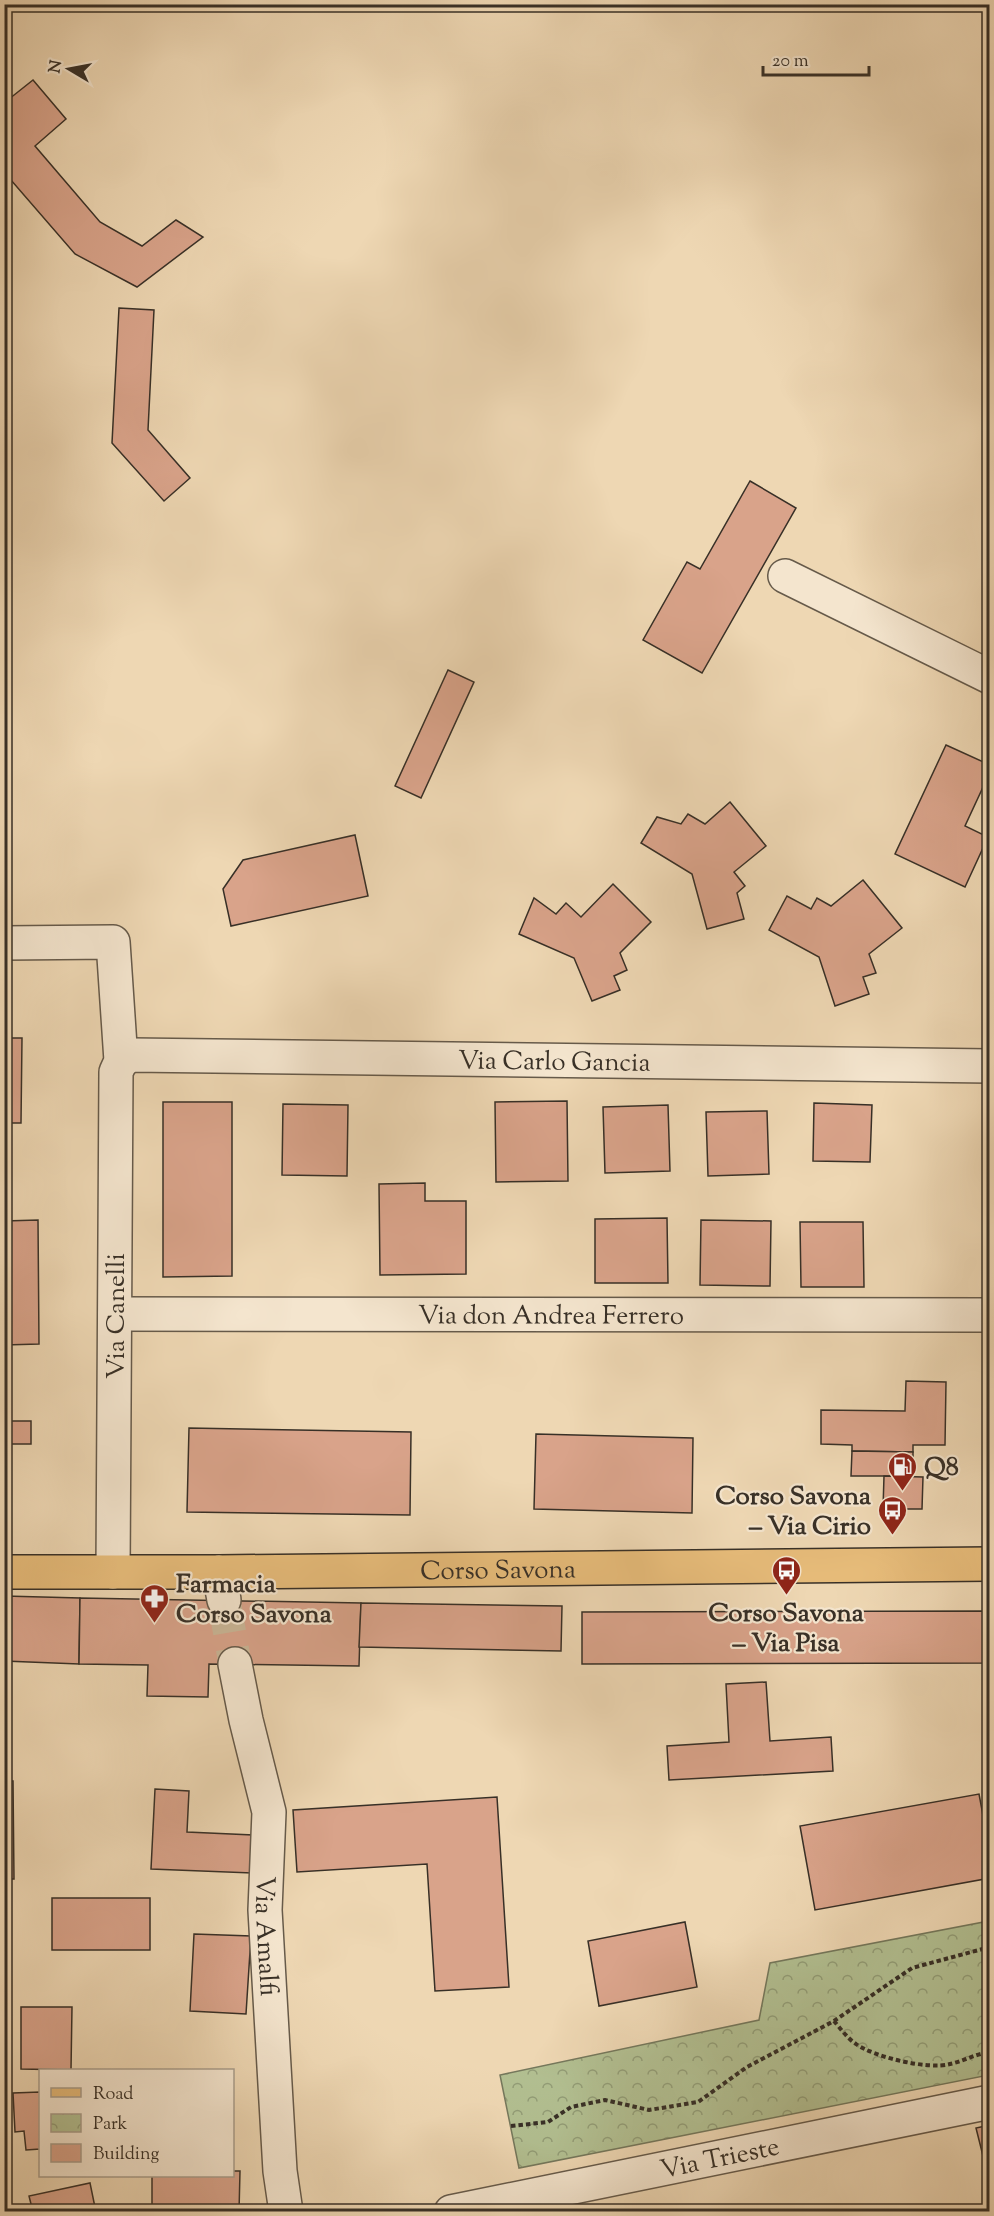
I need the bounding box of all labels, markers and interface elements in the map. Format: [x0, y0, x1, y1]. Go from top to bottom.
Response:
north arrow [39, 39, 99, 99]
scale bar [763, 39, 870, 77]
text: 20 m [772, 49, 809, 75]
text: N [44, 58, 69, 75]
street label: Via Carlo Gancia [458, 1043, 651, 1083]
street label: Via Canelli [99, 1253, 136, 1379]
street label: Via don Andrea Ferrero [418, 1298, 684, 1336]
fuel station icon: Q8 [887, 1450, 919, 1492]
place label: Q8 [924, 1450, 959, 1487]
place label: Corso Savona – Via Cirio [715, 1479, 871, 1546]
bus stop icon: Corso Savona – Via Cirio [876, 1494, 908, 1536]
street label: Corso Savona [420, 1552, 576, 1591]
bus stop icon: Corso Savona – Via Pisa [770, 1554, 802, 1596]
place label: Farmacia Corso Savona [176, 1567, 332, 1634]
pharmacy icon: Farmacia Corso Savona [139, 1582, 171, 1624]
place label: Corso Savona – Via Pisa [708, 1596, 864, 1663]
street label: Via Amalfi [244, 1875, 286, 1997]
legend [39, 2069, 234, 2177]
text: Road [93, 2082, 133, 2108]
text: Park [93, 2112, 128, 2138]
street label: Via Trieste [657, 2129, 783, 2190]
text: Building [93, 2142, 159, 2168]

